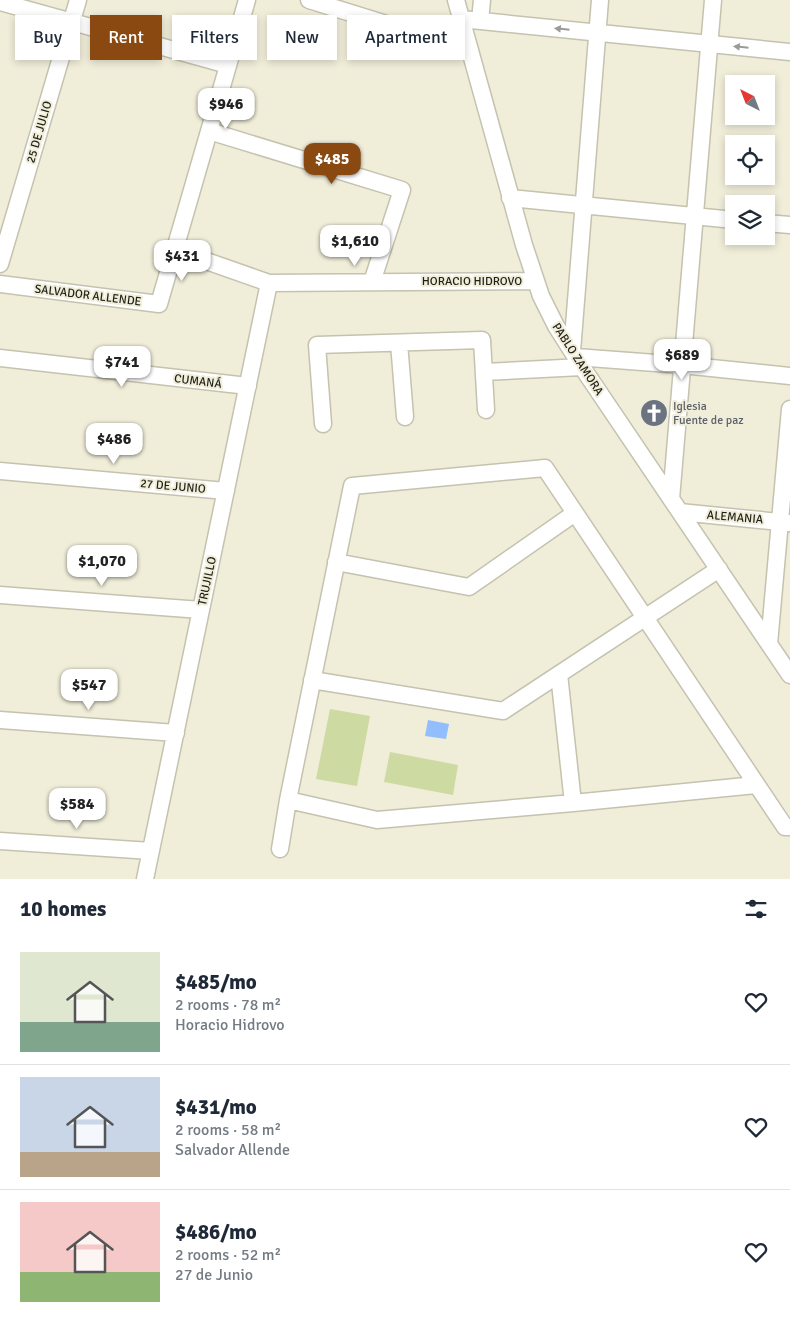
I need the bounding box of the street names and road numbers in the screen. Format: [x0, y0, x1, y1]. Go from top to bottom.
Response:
street label: 25 DE JULIO [23, 99, 56, 165]
street label: HORACIO HIDROVO [422, 274, 522, 289]
street label: SALVADOR ALLENDE [34, 282, 142, 310]
street label: PABLO ZAMORA [549, 320, 607, 399]
street label: CUMANÁ [173, 371, 223, 392]
street label: 27 DE JUNIO [140, 476, 206, 497]
street label: ALEMANIA [706, 508, 764, 527]
street label: TRUJILLO [195, 555, 220, 607]

